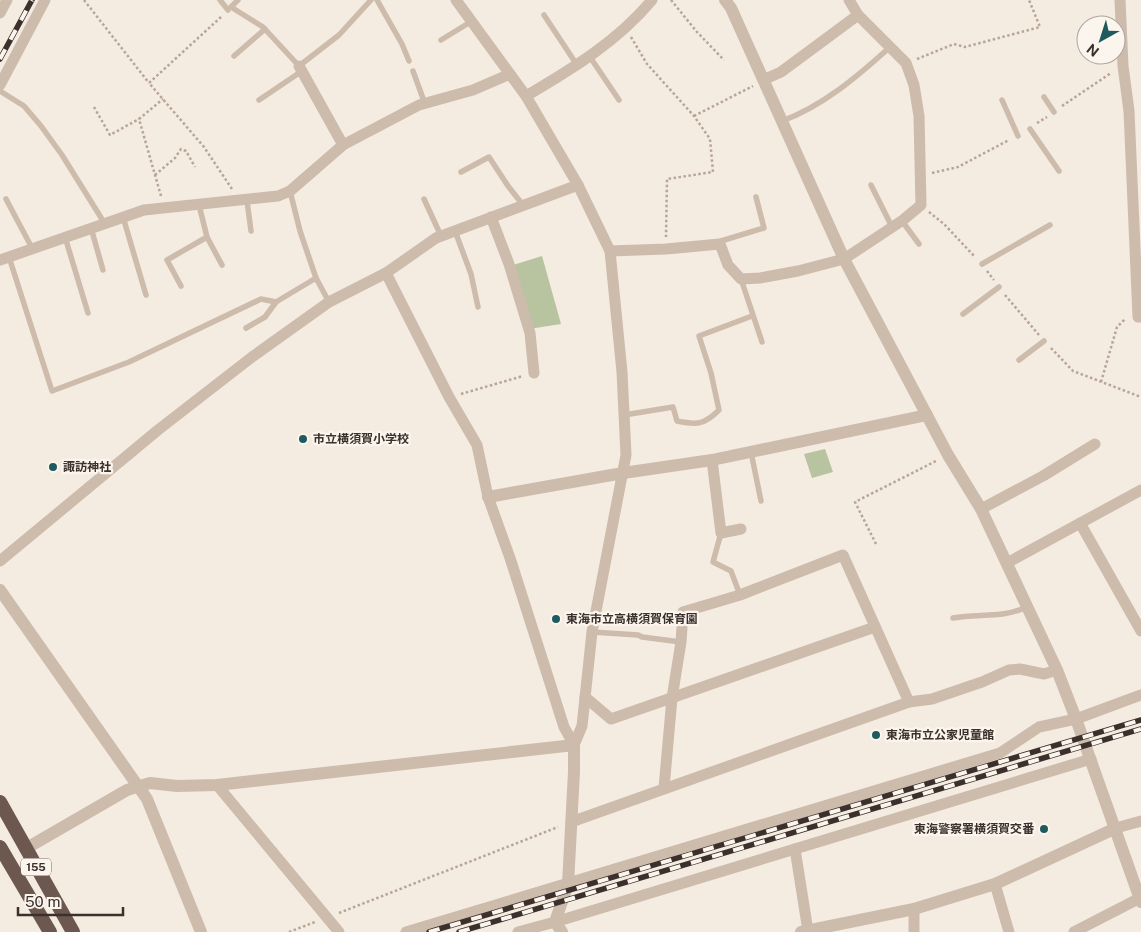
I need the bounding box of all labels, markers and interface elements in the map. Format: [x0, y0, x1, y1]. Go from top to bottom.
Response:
north arrow [1076, 15, 1126, 65]
text: N [1084, 40, 1102, 60]
place label: 市立横須賀小学校 [313, 432, 409, 446]
marker: 市立横須賀小学校 [297, 433, 309, 445]
place label: 諏訪神社 [63, 460, 111, 474]
marker: 諏訪神社 [47, 461, 59, 473]
place label: 東海市立高横須賀保育園 [566, 612, 698, 626]
marker: 東海市立高横須賀保育園 [550, 613, 562, 625]
place label: 東海市立公家児童館 [886, 728, 994, 742]
marker: 東海市立公家児童館 [870, 729, 882, 741]
place label: 東海警察署横須賀交番 [914, 822, 1035, 836]
marker: 東海警察署横須賀交番 [1038, 823, 1050, 835]
road number: 155 [21, 859, 51, 876]
scale bar [18, 884, 122, 916]
text: 50 m [25, 893, 60, 910]

